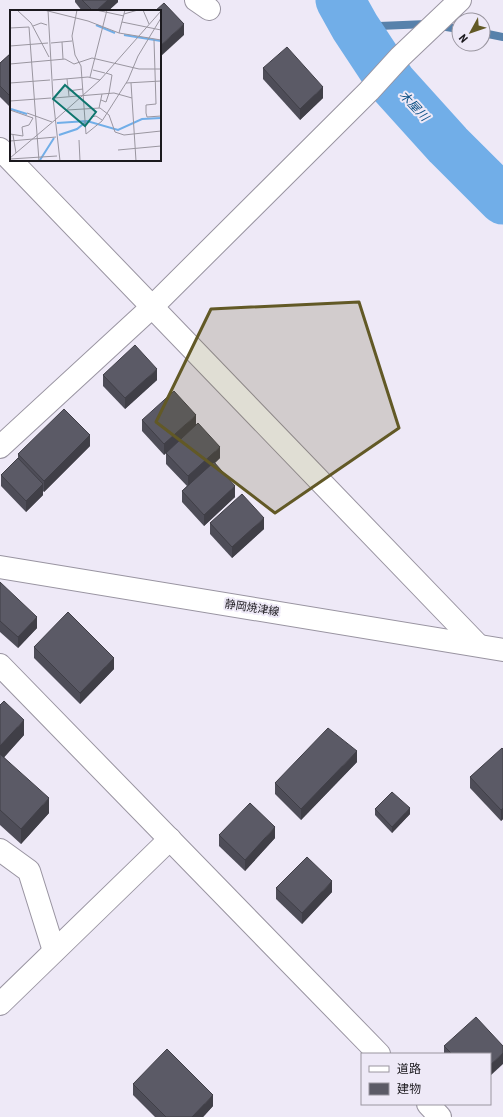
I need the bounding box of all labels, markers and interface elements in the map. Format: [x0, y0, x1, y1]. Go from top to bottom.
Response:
inset map [10, 10, 161, 161]
north arrow [451, 12, 491, 52]
text: N [456, 31, 471, 45]
water label: 木屋川 [397, 88, 433, 125]
street label: 静岡焼津線 [224, 597, 280, 619]
legend [361, 1053, 491, 1105]
text: 道路 [397, 1062, 421, 1076]
text: 建物 [397, 1082, 421, 1096]

